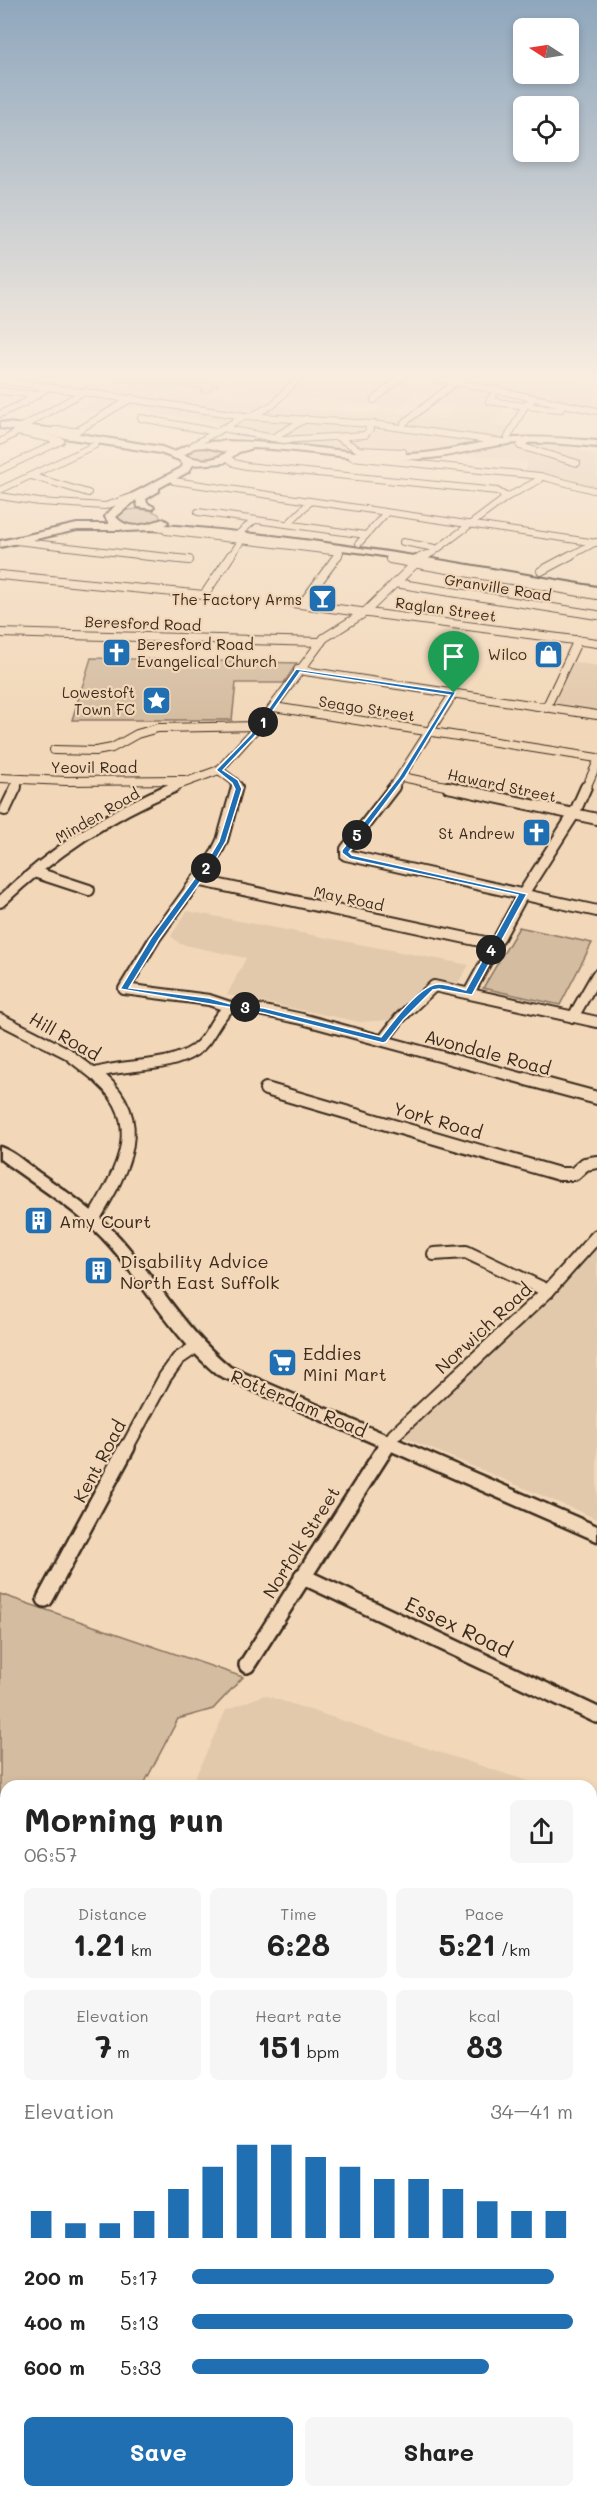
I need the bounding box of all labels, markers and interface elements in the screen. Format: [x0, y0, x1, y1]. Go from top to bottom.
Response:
north arrow [513, 18, 579, 84]
map controls [513, 18, 579, 162]
button: locate [513, 96, 579, 162]
street label: Granville Road [443, 569, 553, 605]
bar icon: The Factory Arms [307, 583, 339, 615]
place label: The Factory Arms [172, 589, 302, 609]
street label: Raglan Street [394, 592, 498, 626]
street label: Beresford Road [84, 611, 202, 635]
pin [428, 631, 479, 693]
place label: Beresford Road Evangelical Church [137, 634, 276, 671]
church icon: Beresford Road Evangelical Church [100, 637, 132, 669]
shop icon: Wilco [532, 638, 564, 670]
icon: arrive [437, 640, 470, 673]
place label: Wilco [488, 644, 527, 664]
place label: Lowestoft Town FC [62, 682, 135, 719]
place icon: Lowestoft Town FC [140, 685, 172, 717]
street label: Seago Street [317, 691, 417, 725]
pin: 1 [248, 707, 278, 737]
text: 1 [259, 711, 267, 732]
street label: Yeovil Road [51, 757, 137, 777]
street label: Haward Street [446, 764, 558, 806]
street label: Minden Road [51, 783, 143, 847]
church icon: St Andrew [520, 817, 552, 849]
pin: 5 [342, 820, 372, 850]
place label: St Andrew [438, 823, 515, 843]
text: 5 [352, 824, 362, 845]
pin: 2 [191, 853, 221, 883]
text: 2 [202, 857, 210, 878]
street label: May Road [312, 881, 386, 915]
pin: 4 [476, 935, 506, 965]
text: 4 [486, 939, 496, 960]
pin: 3 [230, 992, 260, 1022]
text: 3 [240, 996, 250, 1017]
street label: Hill Road [25, 1006, 105, 1066]
street label: Avondale Road [422, 1024, 554, 1080]
street label: York Road [391, 1096, 485, 1144]
building icon: Amy Court [22, 1205, 54, 1237]
place label: Amy Court [59, 1209, 151, 1233]
place label: Disability Advice North East Suffolk [120, 1249, 280, 1294]
building icon: Disability Advice North East Suffolk [83, 1255, 115, 1287]
street label: Norwich Road [430, 1277, 536, 1379]
place label: Eddies Mini Mart [303, 1341, 387, 1386]
supermarket icon: Eddies Mini Mart [266, 1347, 298, 1379]
street label: Rotterdam Road [227, 1363, 371, 1443]
street label: Kent Road [67, 1415, 131, 1507]
street label: Norfolk Street [257, 1481, 345, 1603]
street label: Essex Road [401, 1589, 517, 1663]
text: Morning run [24, 1797, 224, 1840]
button: share [510, 1800, 573, 1863]
text: 06:57 [24, 1841, 77, 1867]
text: Distance [78, 1903, 147, 1924]
text: Time [280, 1903, 317, 1924]
text: Pace [465, 1903, 504, 1924]
text: 1.21 [73, 1924, 126, 1964]
text: 6:28 [267, 1924, 330, 1964]
text: 5:21 [439, 1924, 496, 1964]
text: km [126, 1939, 152, 1960]
text: /km [496, 1939, 530, 1960]
text: Elevation [77, 2005, 148, 2026]
text: Heart rate [255, 2005, 342, 2026]
text: kcal [469, 2005, 500, 2026]
text: 7 [95, 2026, 112, 2066]
text: 151 [257, 2026, 302, 2066]
text: 83 [466, 2026, 503, 2066]
text: m [112, 2041, 130, 2062]
text: bpm [302, 2041, 340, 2062]
text: Elevation [24, 2098, 114, 2124]
text: 34–41 m [490, 2098, 573, 2124]
text: 200 m [24, 2264, 84, 2290]
text: 5:17 [120, 2264, 158, 2290]
text: 400 m [24, 2309, 85, 2335]
text: 5:13 [120, 2309, 159, 2335]
text: 600 m [24, 2354, 85, 2380]
text: 5:33 [120, 2354, 161, 2380]
button: Save [24, 2417, 293, 2486]
button: Share [305, 2417, 573, 2486]

